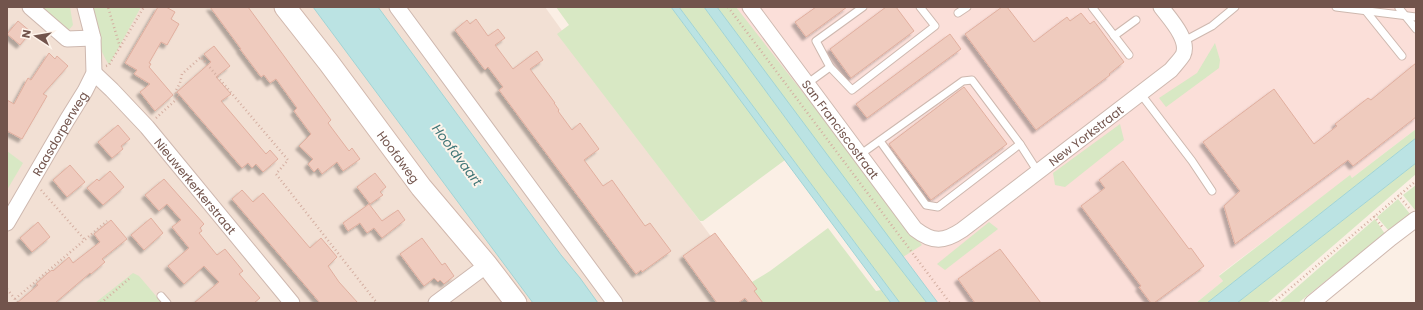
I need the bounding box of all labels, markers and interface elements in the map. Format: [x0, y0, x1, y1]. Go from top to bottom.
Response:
north arrow [16, 16, 56, 56]
text: N [18, 28, 35, 40]
street label: San Franciscostraat [798, 76, 883, 182]
street label: Raasdorperweg [28, 88, 91, 179]
street label: New Yorkstraat [1045, 101, 1127, 169]
water label: Hoofdvaart [427, 120, 487, 190]
street label: Hoofdweg [374, 127, 424, 186]
street label: Nieuwerkerkerstraat [151, 134, 240, 238]

